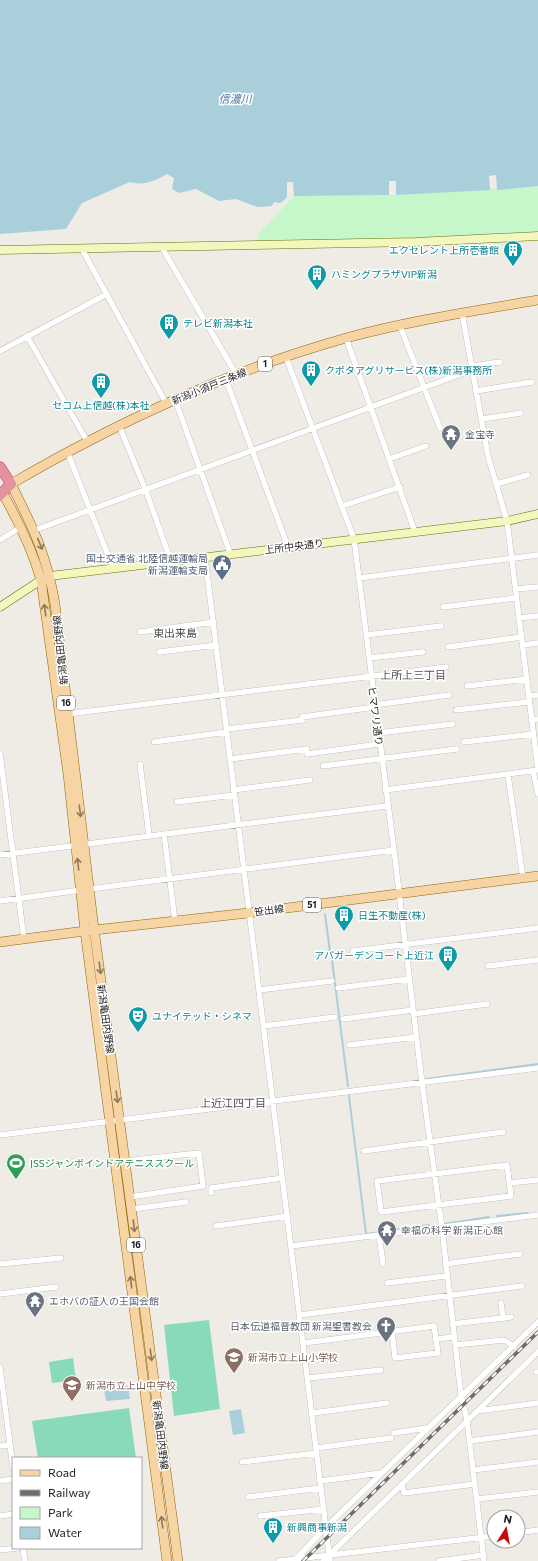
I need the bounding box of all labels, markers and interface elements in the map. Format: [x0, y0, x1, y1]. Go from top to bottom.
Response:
water label: 信濃川 [219, 92, 252, 105]
building icon: エクセレント上所壱番館 [502, 239, 524, 267]
place label: エクセレント上所壱番館 [389, 244, 499, 256]
building icon: ハミングプラザVIP新潟 [306, 263, 328, 291]
place label: ハミングプラザVIP新潟 [331, 268, 437, 280]
building icon: テレビ新潟本社 [158, 312, 180, 340]
place label: テレビ新潟本社 [183, 317, 253, 329]
road number: 1 [258, 357, 272, 371]
building icon: クボタアグリサービス(株)新潟事務所 [300, 359, 322, 387]
place label: クボタアグリサービス(株)新潟事務所 [325, 364, 492, 376]
street label: 新潟小須戸三条線 [170, 365, 248, 407]
building icon: セコム上信越(株)本社 [90, 371, 112, 399]
place label: セコム上信越(株)本社 [52, 399, 150, 411]
temple icon: 金宝寺 [440, 423, 462, 451]
place label: 金宝寺 [465, 428, 495, 440]
street label: 上所中央通り [263, 536, 325, 556]
one-way arrow [37, 538, 44, 550]
place label: 国土交通省 北陸信越運輸局 新潟運輸支局 [86, 552, 208, 576]
public building icon: 国土交通省 北陸信越運輸局 新潟運輸支局 [211, 553, 233, 581]
one-way arrow [41, 604, 49, 617]
street label: 新潟亀田内野線 [50, 615, 70, 685]
district label: 東出来島 [153, 626, 197, 639]
district label: 上所上三丁目 [380, 668, 446, 681]
street label: ヒマワリ通り [366, 685, 386, 747]
road number: 16 [57, 696, 75, 710]
one-way arrow [76, 804, 84, 817]
one-way arrow [74, 858, 81, 871]
road number: 51 [303, 898, 321, 912]
street label: 笹出線 [253, 902, 285, 918]
building icon: 日生不動産(株) [333, 904, 355, 932]
place label: 日生不動産(株) [358, 909, 426, 921]
building icon: アパガーデンコート上近江 [437, 944, 459, 972]
place label: アパガーデンコート上近江 [314, 949, 434, 961]
one-way arrow [96, 962, 104, 975]
street label: 新潟亀田内野線 [95, 984, 117, 1054]
theatre icon: ユナイテッド・シネマ [127, 1005, 149, 1033]
place label: ユナイテッド・シネマ [152, 1010, 252, 1022]
one-way arrow [113, 1090, 121, 1103]
district label: 上近江四丁目 [200, 1096, 266, 1109]
sports icon: JSSジャンボインドアテニススクール [5, 1152, 27, 1180]
place label: JSSジャンボインドアテニススクール [30, 1157, 194, 1169]
one-way arrow [130, 1219, 138, 1232]
temple icon: 幸福の科学 新潟正心館 [376, 1219, 398, 1247]
place label: 幸福の科学 新潟正心館 [401, 1224, 503, 1236]
road number: 16 [127, 1238, 145, 1252]
one-way arrow [127, 1276, 134, 1289]
temple icon: エホバの証人の王国会館 [24, 1290, 46, 1318]
place label: エホバの証人の王国会館 [49, 1295, 159, 1307]
church icon: 日本伝道福音教団 新潟聖書教会 [375, 1315, 397, 1343]
place label: 日本伝道福音教団 新潟聖書教会 [230, 1320, 372, 1332]
school or university icon: 新潟市立上山小学校 [223, 1346, 245, 1374]
one-way arrow [147, 1348, 155, 1361]
place label: 新潟市立上山小学校 [248, 1351, 338, 1363]
school or university icon: 新潟市立上山中学校 [61, 1374, 83, 1402]
place label: 新潟市立上山中学校 [86, 1379, 176, 1391]
street label: 新潟亀田内野線 [151, 1400, 171, 1470]
legend [12, 1457, 142, 1549]
text: Road [48, 1465, 76, 1479]
text: Railway [48, 1485, 90, 1499]
text: Park [48, 1505, 74, 1519]
north arrow [486, 1509, 526, 1549]
text: N [503, 1512, 513, 1526]
one-way arrow [158, 1516, 166, 1529]
building icon: 新興商事新潟 [262, 1516, 284, 1544]
place label: 新興商事新潟 [287, 1521, 347, 1533]
text: Water [48, 1525, 82, 1539]

